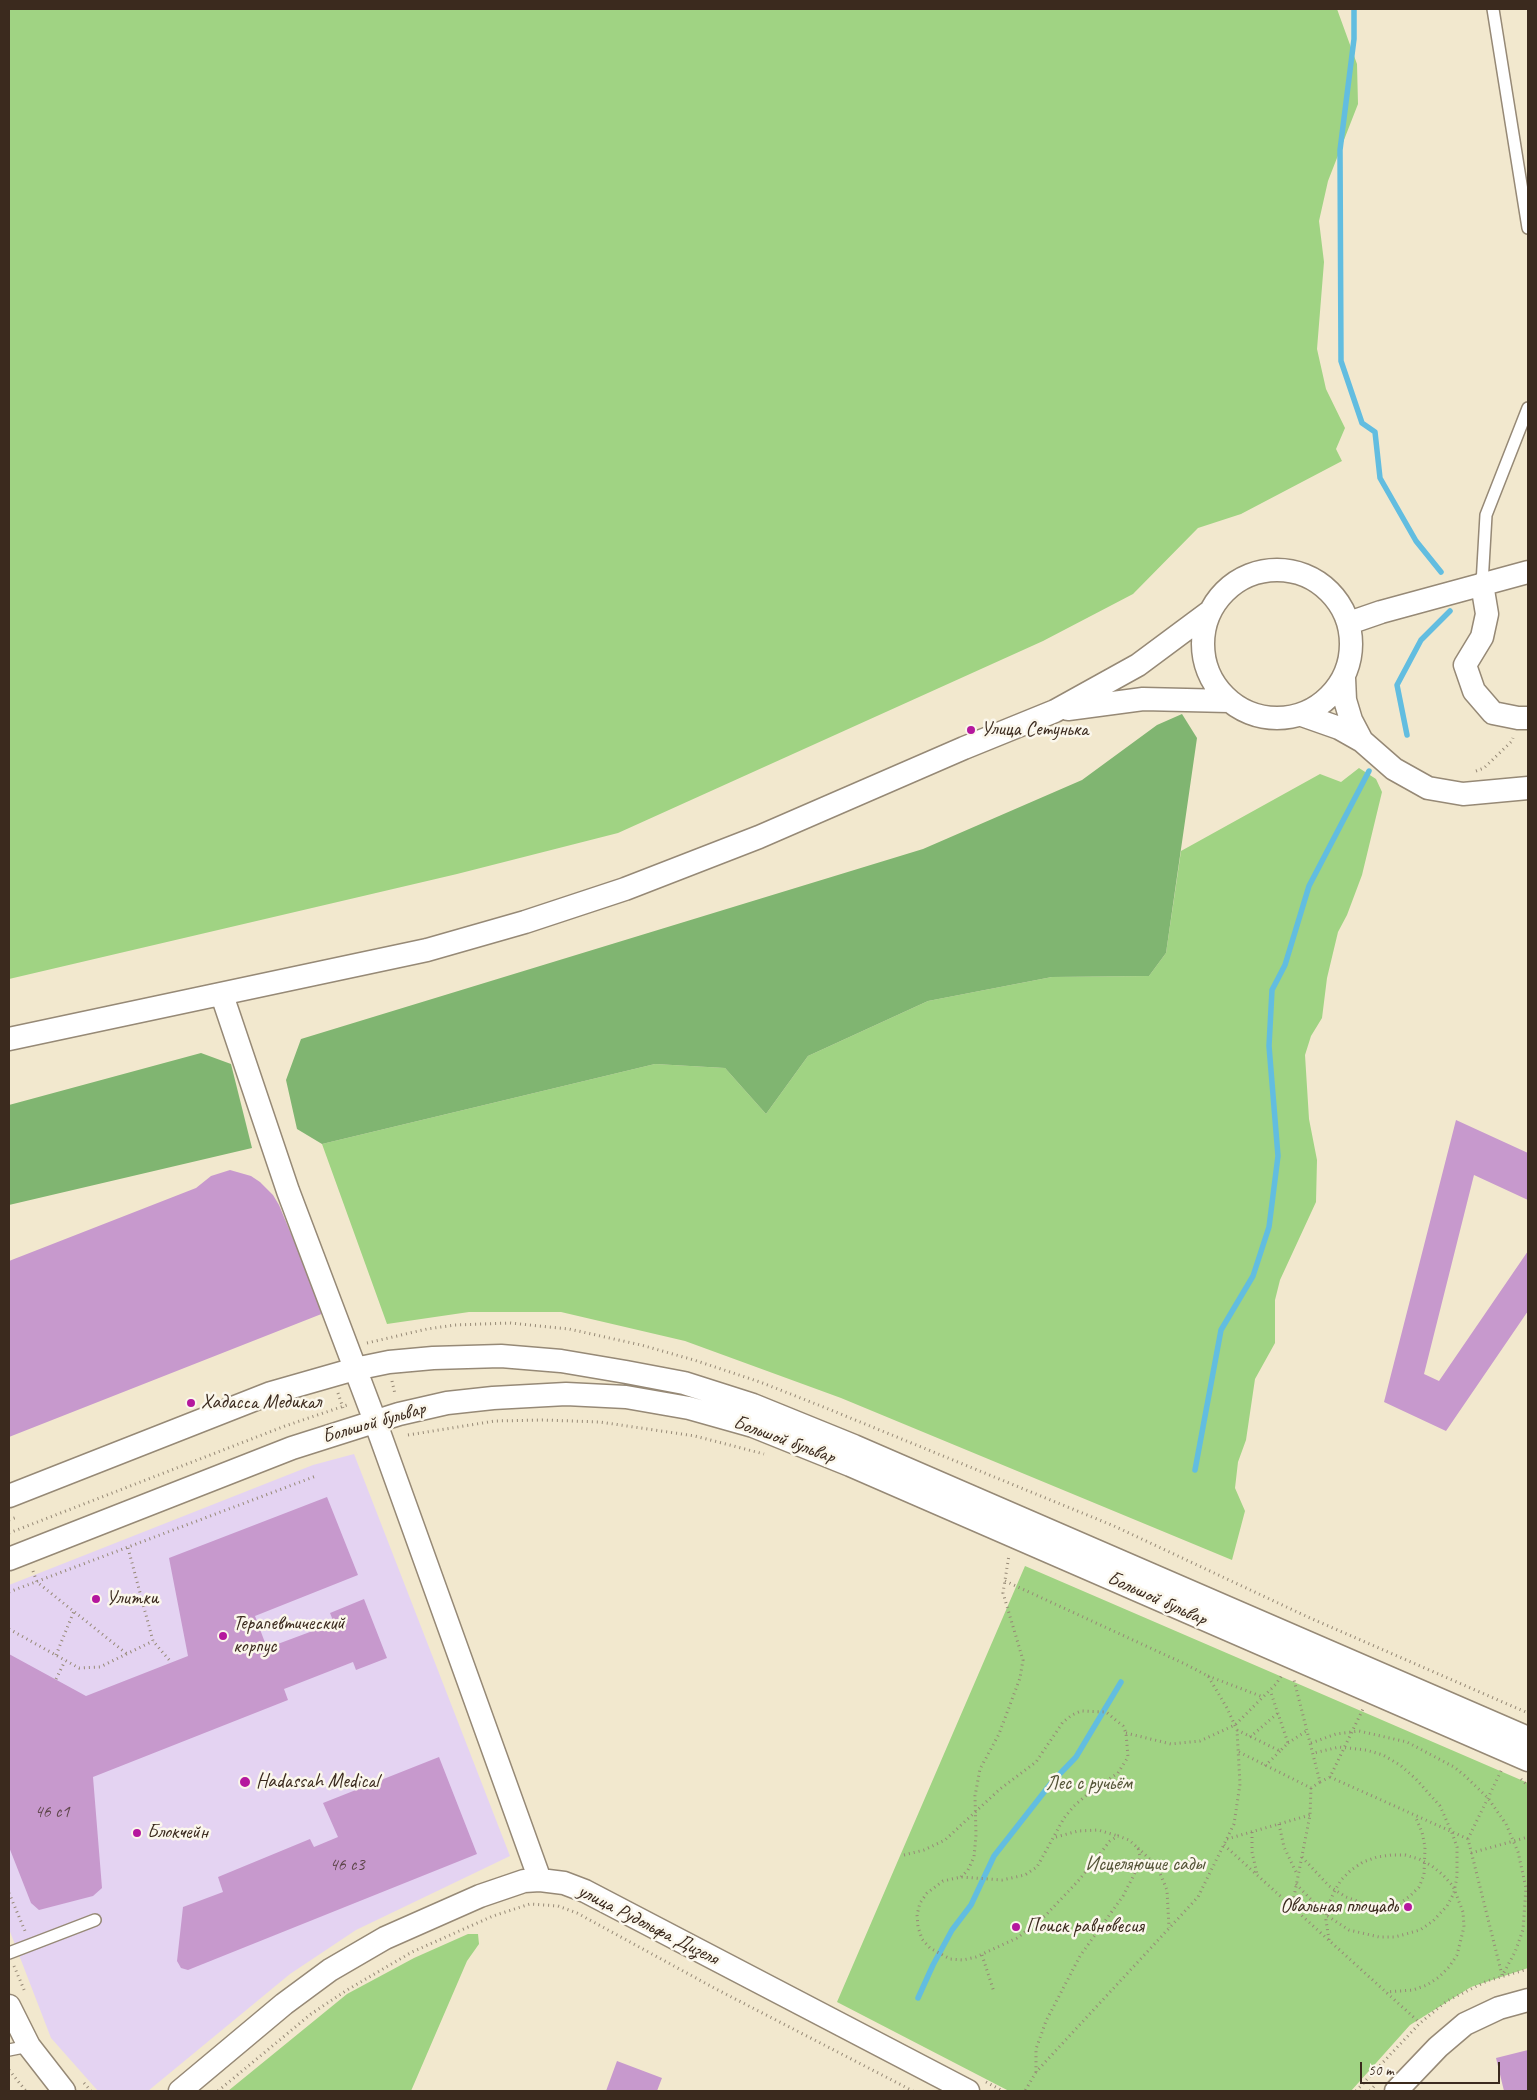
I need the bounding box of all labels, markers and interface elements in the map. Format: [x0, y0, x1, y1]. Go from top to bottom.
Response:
place label: Улица Сетунька [981, 718, 1088, 742]
marker: Улица Сетунька [965, 724, 977, 736]
place label: Хадасса Медикал [201, 1391, 321, 1415]
marker: Хадасса Медикал [185, 1397, 197, 1409]
street label: Большой бульвар [319, 1397, 429, 1449]
street label: Большой бульвар [730, 1411, 838, 1469]
street label: Большой бульвар [1103, 1566, 1211, 1632]
place label: Улитки [106, 1587, 158, 1611]
marker: Улитки [90, 1593, 102, 1605]
place label: Терапевтический корпус [233, 1612, 345, 1659]
marker: Терапевтический корпус [217, 1630, 229, 1642]
place label: Hadassah Medical [256, 1770, 379, 1794]
park label: Лес с ручьём [1046, 1772, 1132, 1796]
marker: Hadassah Medical [238, 1775, 252, 1789]
house number: 46 с1 [34, 1801, 70, 1823]
place label: Блокчейн [147, 1821, 208, 1845]
marker: Блокчейн [131, 1827, 143, 1839]
park label: Исцеляющие сады [1085, 1853, 1205, 1877]
house number: 46 с3 [329, 1854, 365, 1876]
street label: улица Рудольфа Дизеля [574, 1879, 722, 1971]
place label: Овальная площадь [1280, 1895, 1398, 1919]
marker: Овальная площадь [1402, 1901, 1414, 1913]
place label: Поиск равновесия [1026, 1915, 1144, 1939]
marker: Поиск равновесия [1010, 1921, 1022, 1933]
scale bar [1362, 2052, 1502, 2084]
text: 50 m [1368, 2061, 1394, 2080]

